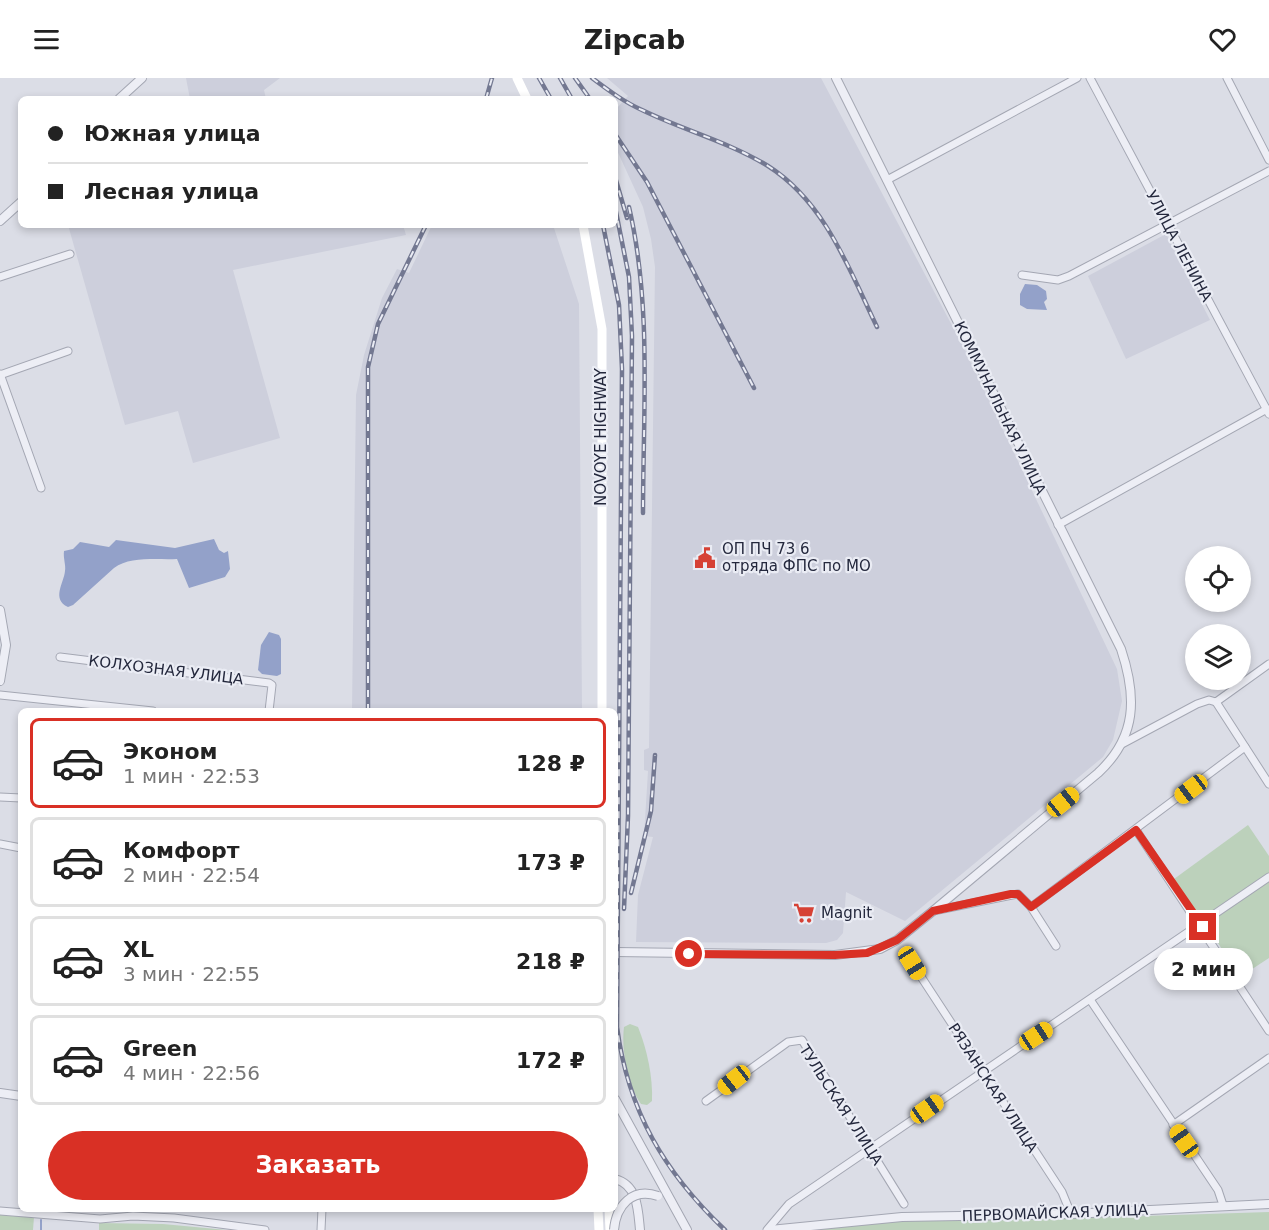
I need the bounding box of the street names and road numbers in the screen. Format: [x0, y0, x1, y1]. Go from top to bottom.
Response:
street label: УЛИЦА ЛЕНИНА [1142, 187, 1216, 305]
street label: КОММУНАЛЬНАЯ УЛИЦА [950, 318, 1050, 498]
street label: NOVOYE HIGHWAY [592, 367, 610, 506]
street label: КОЛХОЗНАЯ УЛИЦА [88, 652, 245, 689]
street label: РЯЗАНСКАЯ УЛИЦА [944, 1020, 1042, 1157]
street label: ТУЛЬСКАЯ УЛИЦА [795, 1041, 887, 1169]
street label: ПЕРВОМАЙСКАЯ УЛИЦА [961, 1200, 1149, 1225]

